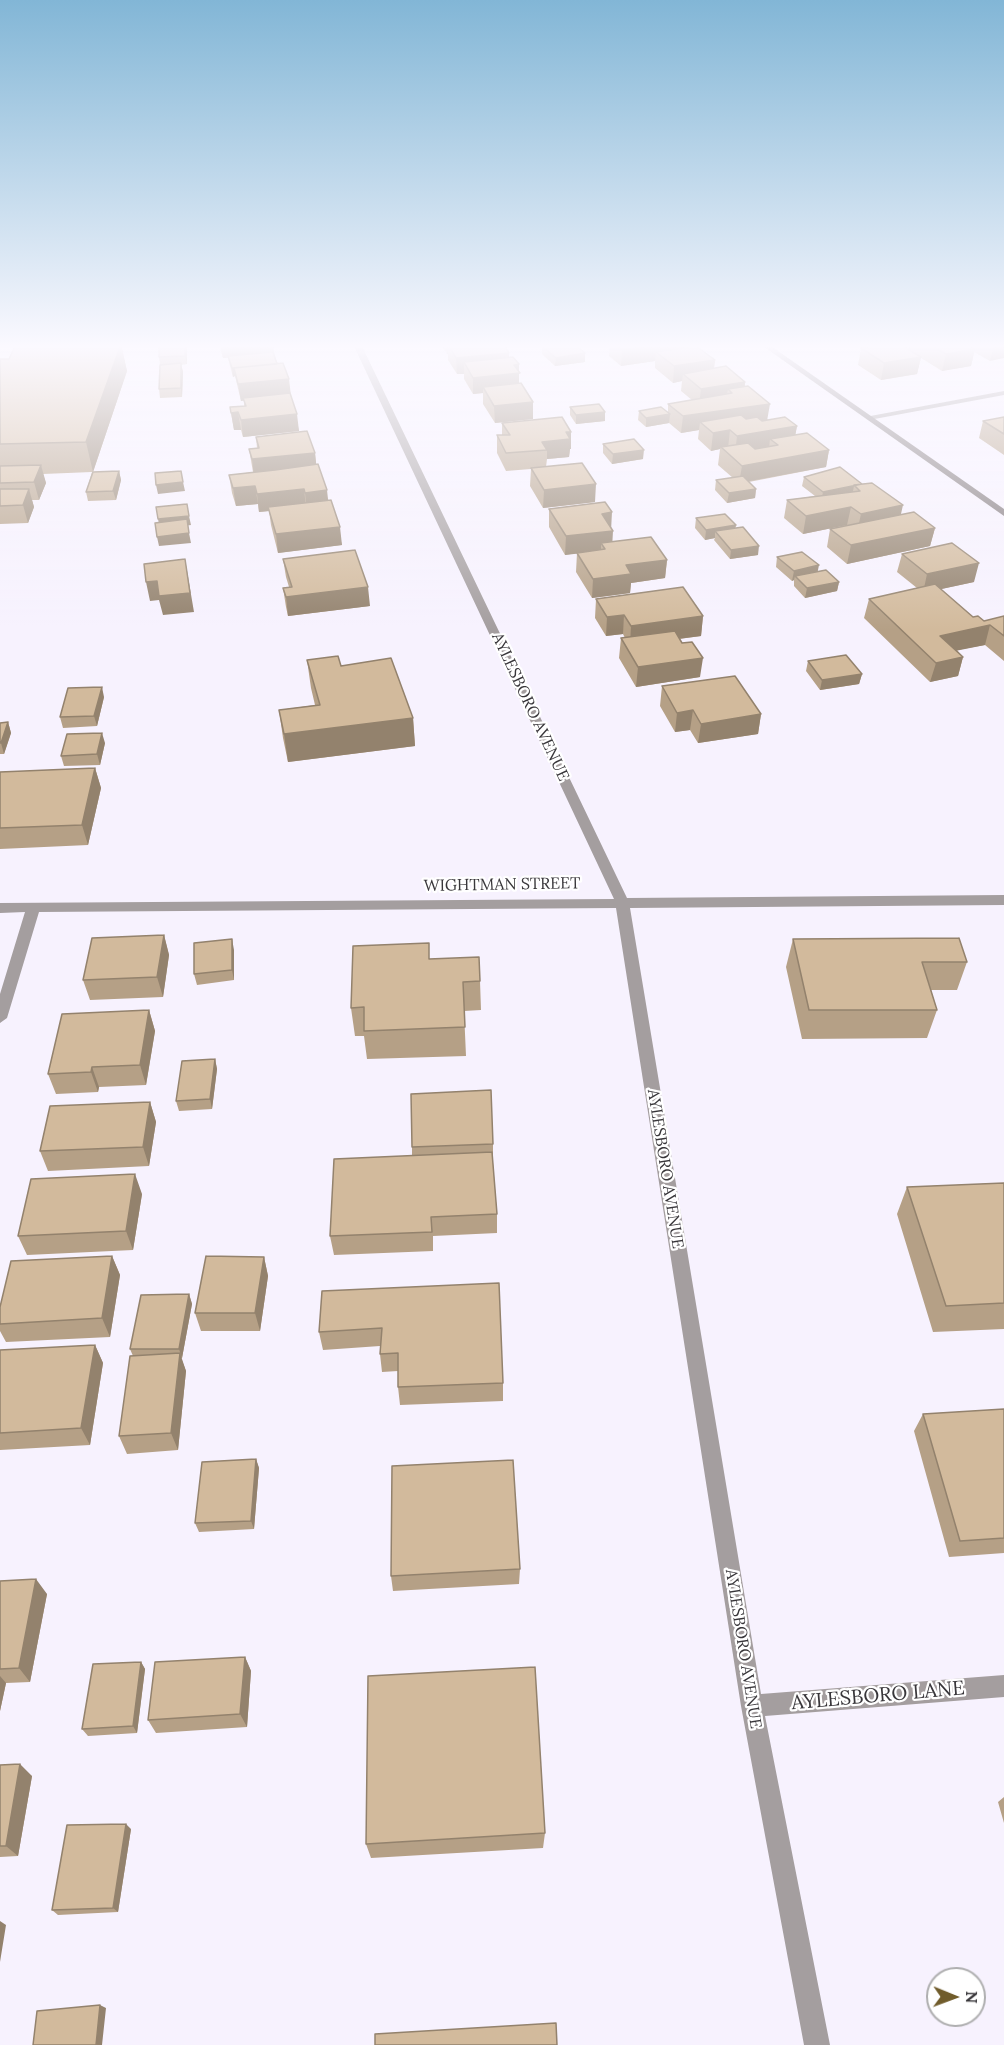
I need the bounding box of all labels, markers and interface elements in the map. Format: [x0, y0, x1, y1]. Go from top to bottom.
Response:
street label: AYLESBORO AVENUE [487, 630, 573, 784]
street label: WIGHTMAN STREET [424, 874, 580, 896]
street label: AYLESBORO AVENUE [643, 1088, 687, 1250]
street label: AYLESBORO AVENUE [721, 1568, 765, 1730]
street label: AYLESBORO LANE [790, 1676, 966, 1716]
north arrow [926, 1967, 986, 2027]
text: N [962, 1991, 982, 2004]

